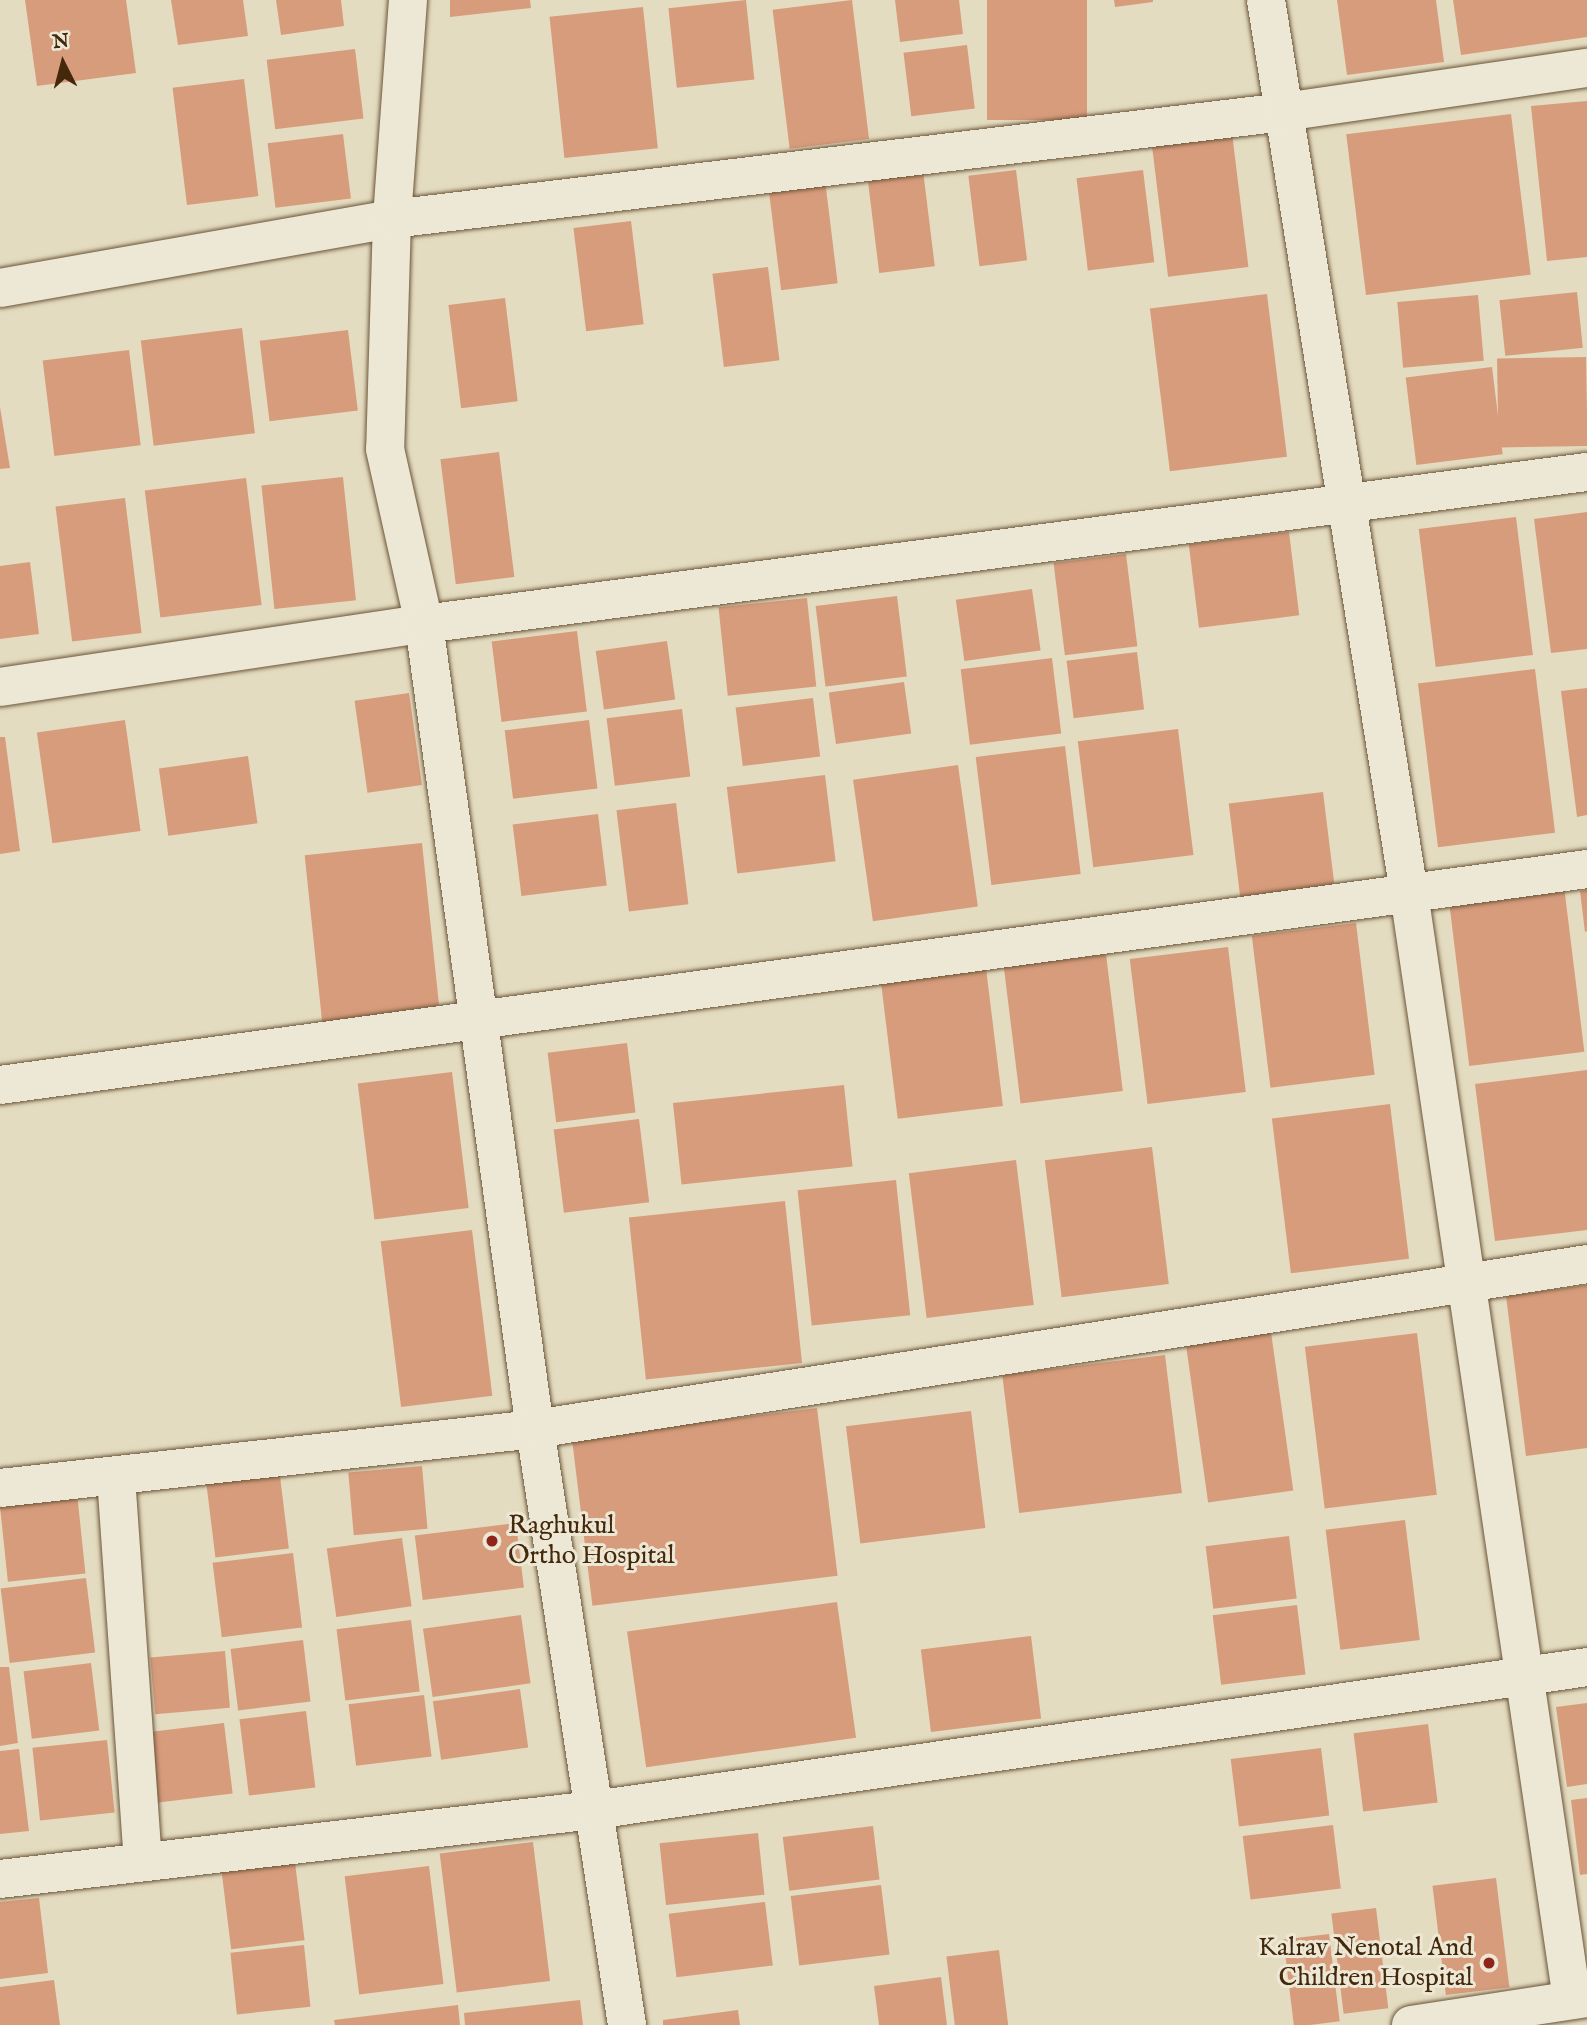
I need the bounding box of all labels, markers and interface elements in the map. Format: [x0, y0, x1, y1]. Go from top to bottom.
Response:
north arrow [28, 28, 98, 98]
text: N [51, 29, 70, 55]
place label: Raghukul Ortho Hospital [508, 1510, 675, 1572]
marker: Raghukul Ortho Hospital [482, 1531, 502, 1551]
place label: Kalrav Nenotal And Children Hospital [1258, 1932, 1473, 1994]
marker: Kalrav Nenotal And Children Hospital [1479, 1953, 1499, 1973]

